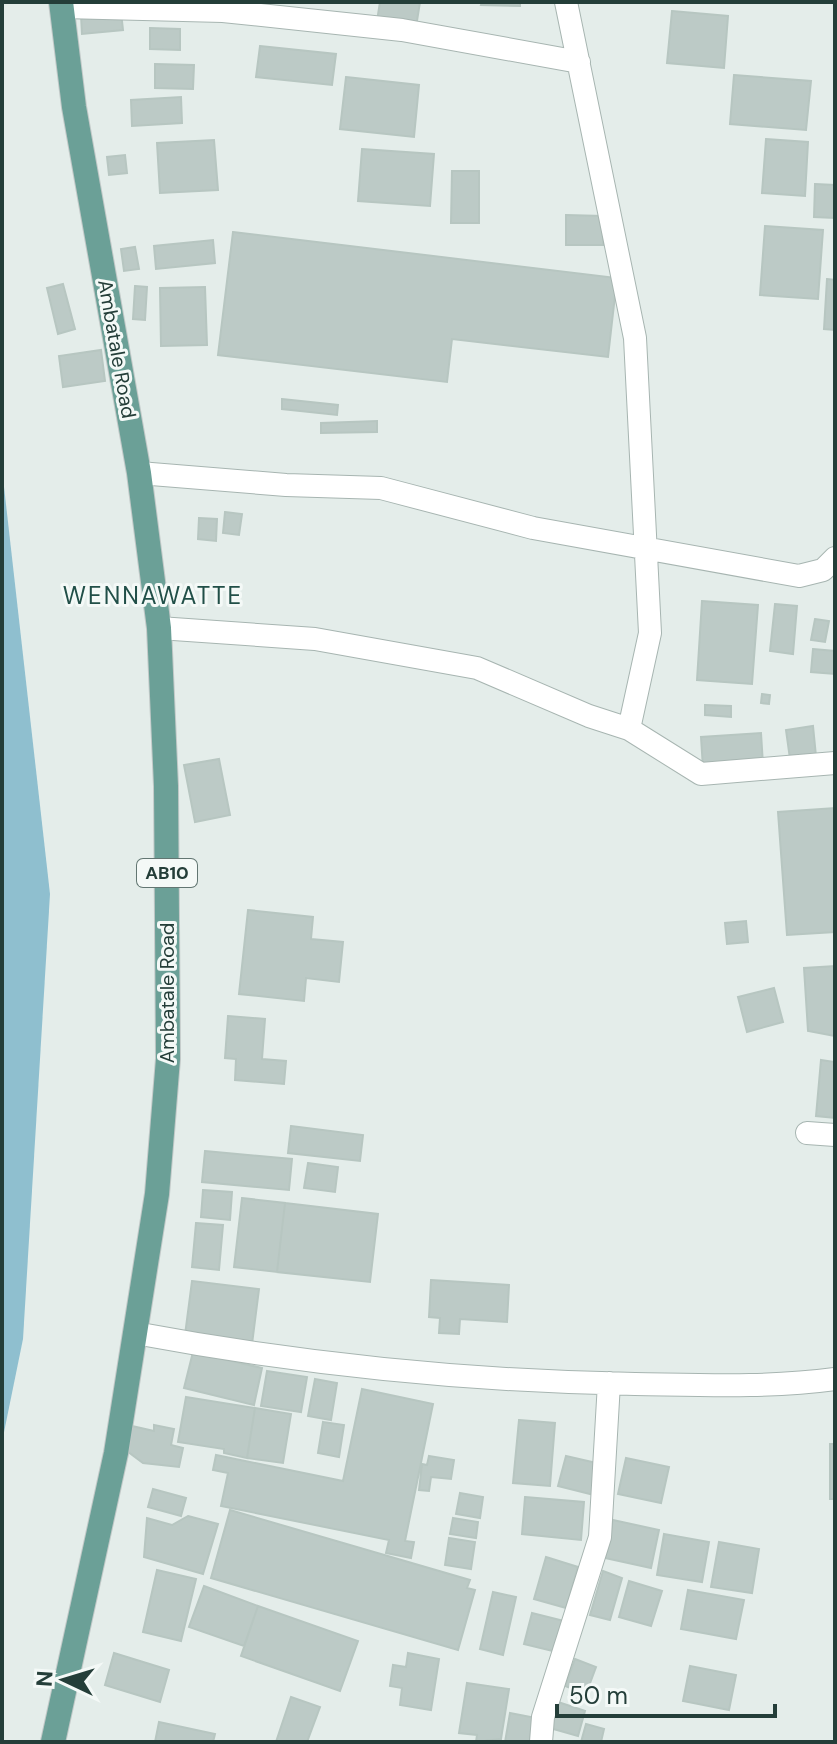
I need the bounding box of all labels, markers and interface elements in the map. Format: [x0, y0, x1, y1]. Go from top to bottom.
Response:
street label: Ambatale Road [92, 277, 142, 421]
district label: WENNAWATTE [63, 580, 243, 611]
road number: AB10 [137, 859, 197, 887]
street label: Ambatale Road [154, 923, 180, 1063]
north arrow [24, 1640, 104, 1720]
scale bar [557, 1668, 775, 1718]
text: N [30, 1670, 60, 1688]
text: 50 m [569, 1680, 628, 1711]

